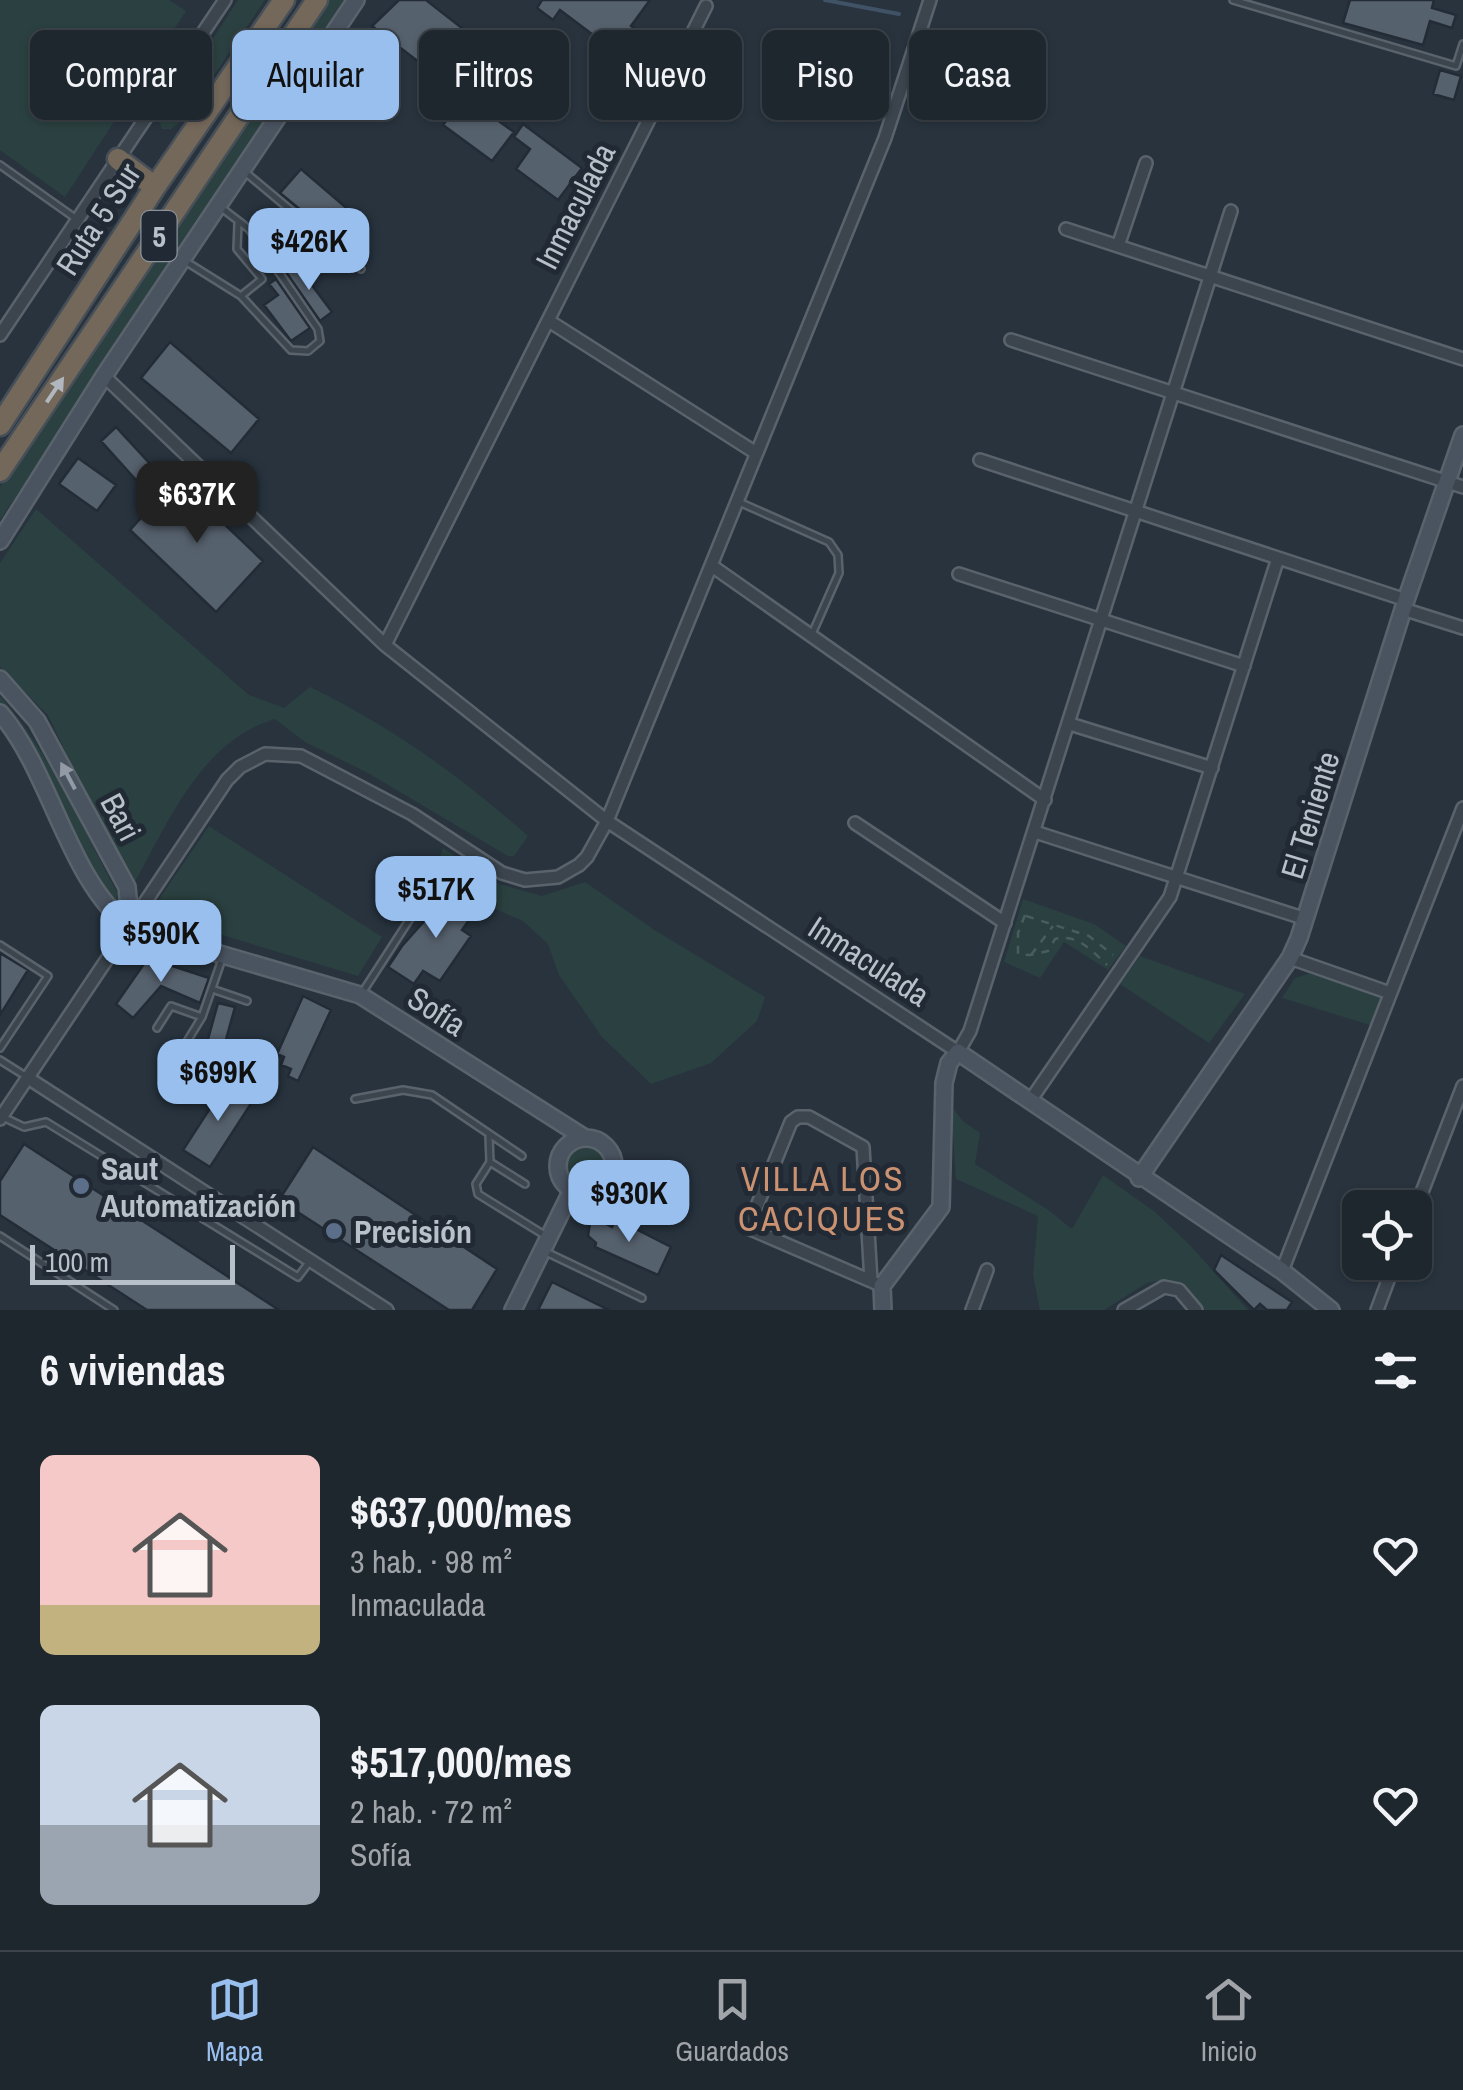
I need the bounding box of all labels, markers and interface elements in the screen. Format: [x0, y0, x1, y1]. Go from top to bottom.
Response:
chip: Comprar [30, 30, 212, 120]
chip: Alquilar [232, 30, 399, 120]
chip: Filtros [419, 30, 569, 120]
chip: Nuevo [589, 30, 742, 120]
chip: Piso [762, 30, 889, 120]
chip: Casa [909, 30, 1046, 120]
street label: Inmaculada [525, 135, 625, 276]
street label: Ruta 5 Sur [46, 154, 150, 283]
pin: $426K [239, 208, 379, 293]
road number: 5 [142, 211, 176, 261]
text: $426K [270, 219, 348, 262]
one-way arrow [45, 377, 63, 404]
pin: $637K [127, 461, 267, 546]
text: $637K [158, 472, 236, 515]
street label: El Teniente [1270, 746, 1350, 884]
one-way arrow [59, 762, 77, 790]
street label: Bari [91, 786, 151, 848]
pin: $517K [366, 856, 506, 941]
text: $517K [397, 867, 475, 910]
pin: $590K [91, 900, 231, 985]
street label: Inmaculada [800, 906, 938, 1016]
text: $590K [122, 911, 200, 954]
street label: Sofía [400, 976, 475, 1046]
pin: $699K [148, 1039, 288, 1124]
text: $699K [179, 1050, 257, 1093]
place label: Saut Automatización [101, 1147, 296, 1227]
district label: VILLA LOS CACIQUES [738, 1155, 908, 1242]
pin: $930K [559, 1160, 699, 1245]
text: $930K [590, 1171, 668, 1214]
marker: Saut Automatización [70, 1175, 92, 1197]
map controls [1342, 1190, 1432, 1280]
button: locate [1342, 1190, 1432, 1280]
place label: Precisión [354, 1210, 472, 1253]
marker: Precisión [323, 1220, 345, 1242]
scale bar [30, 1240, 235, 1284]
text: 100 m [45, 1243, 109, 1281]
text: 6 viviendas [40, 1342, 226, 1398]
icon: filters [1368, 1343, 1423, 1398]
text: $637,000/mes [350, 1484, 572, 1540]
icon: home [120, 1495, 240, 1615]
icon: heart [1368, 1528, 1423, 1583]
text: 3 hab. · 98 m² [350, 1540, 512, 1583]
text: Inmaculada [350, 1583, 486, 1626]
text: $517,000/mes [350, 1734, 572, 1790]
icon: home [120, 1745, 240, 1865]
icon: heart [1368, 1778, 1423, 1833]
text: 2 hab. · 72 m² [350, 1790, 512, 1833]
text: Sofía [350, 1833, 411, 1876]
tab: Mapa [206, 1972, 263, 2070]
tab: Guardados [675, 1972, 789, 2070]
tab: Inicio [1201, 1972, 1257, 2070]

